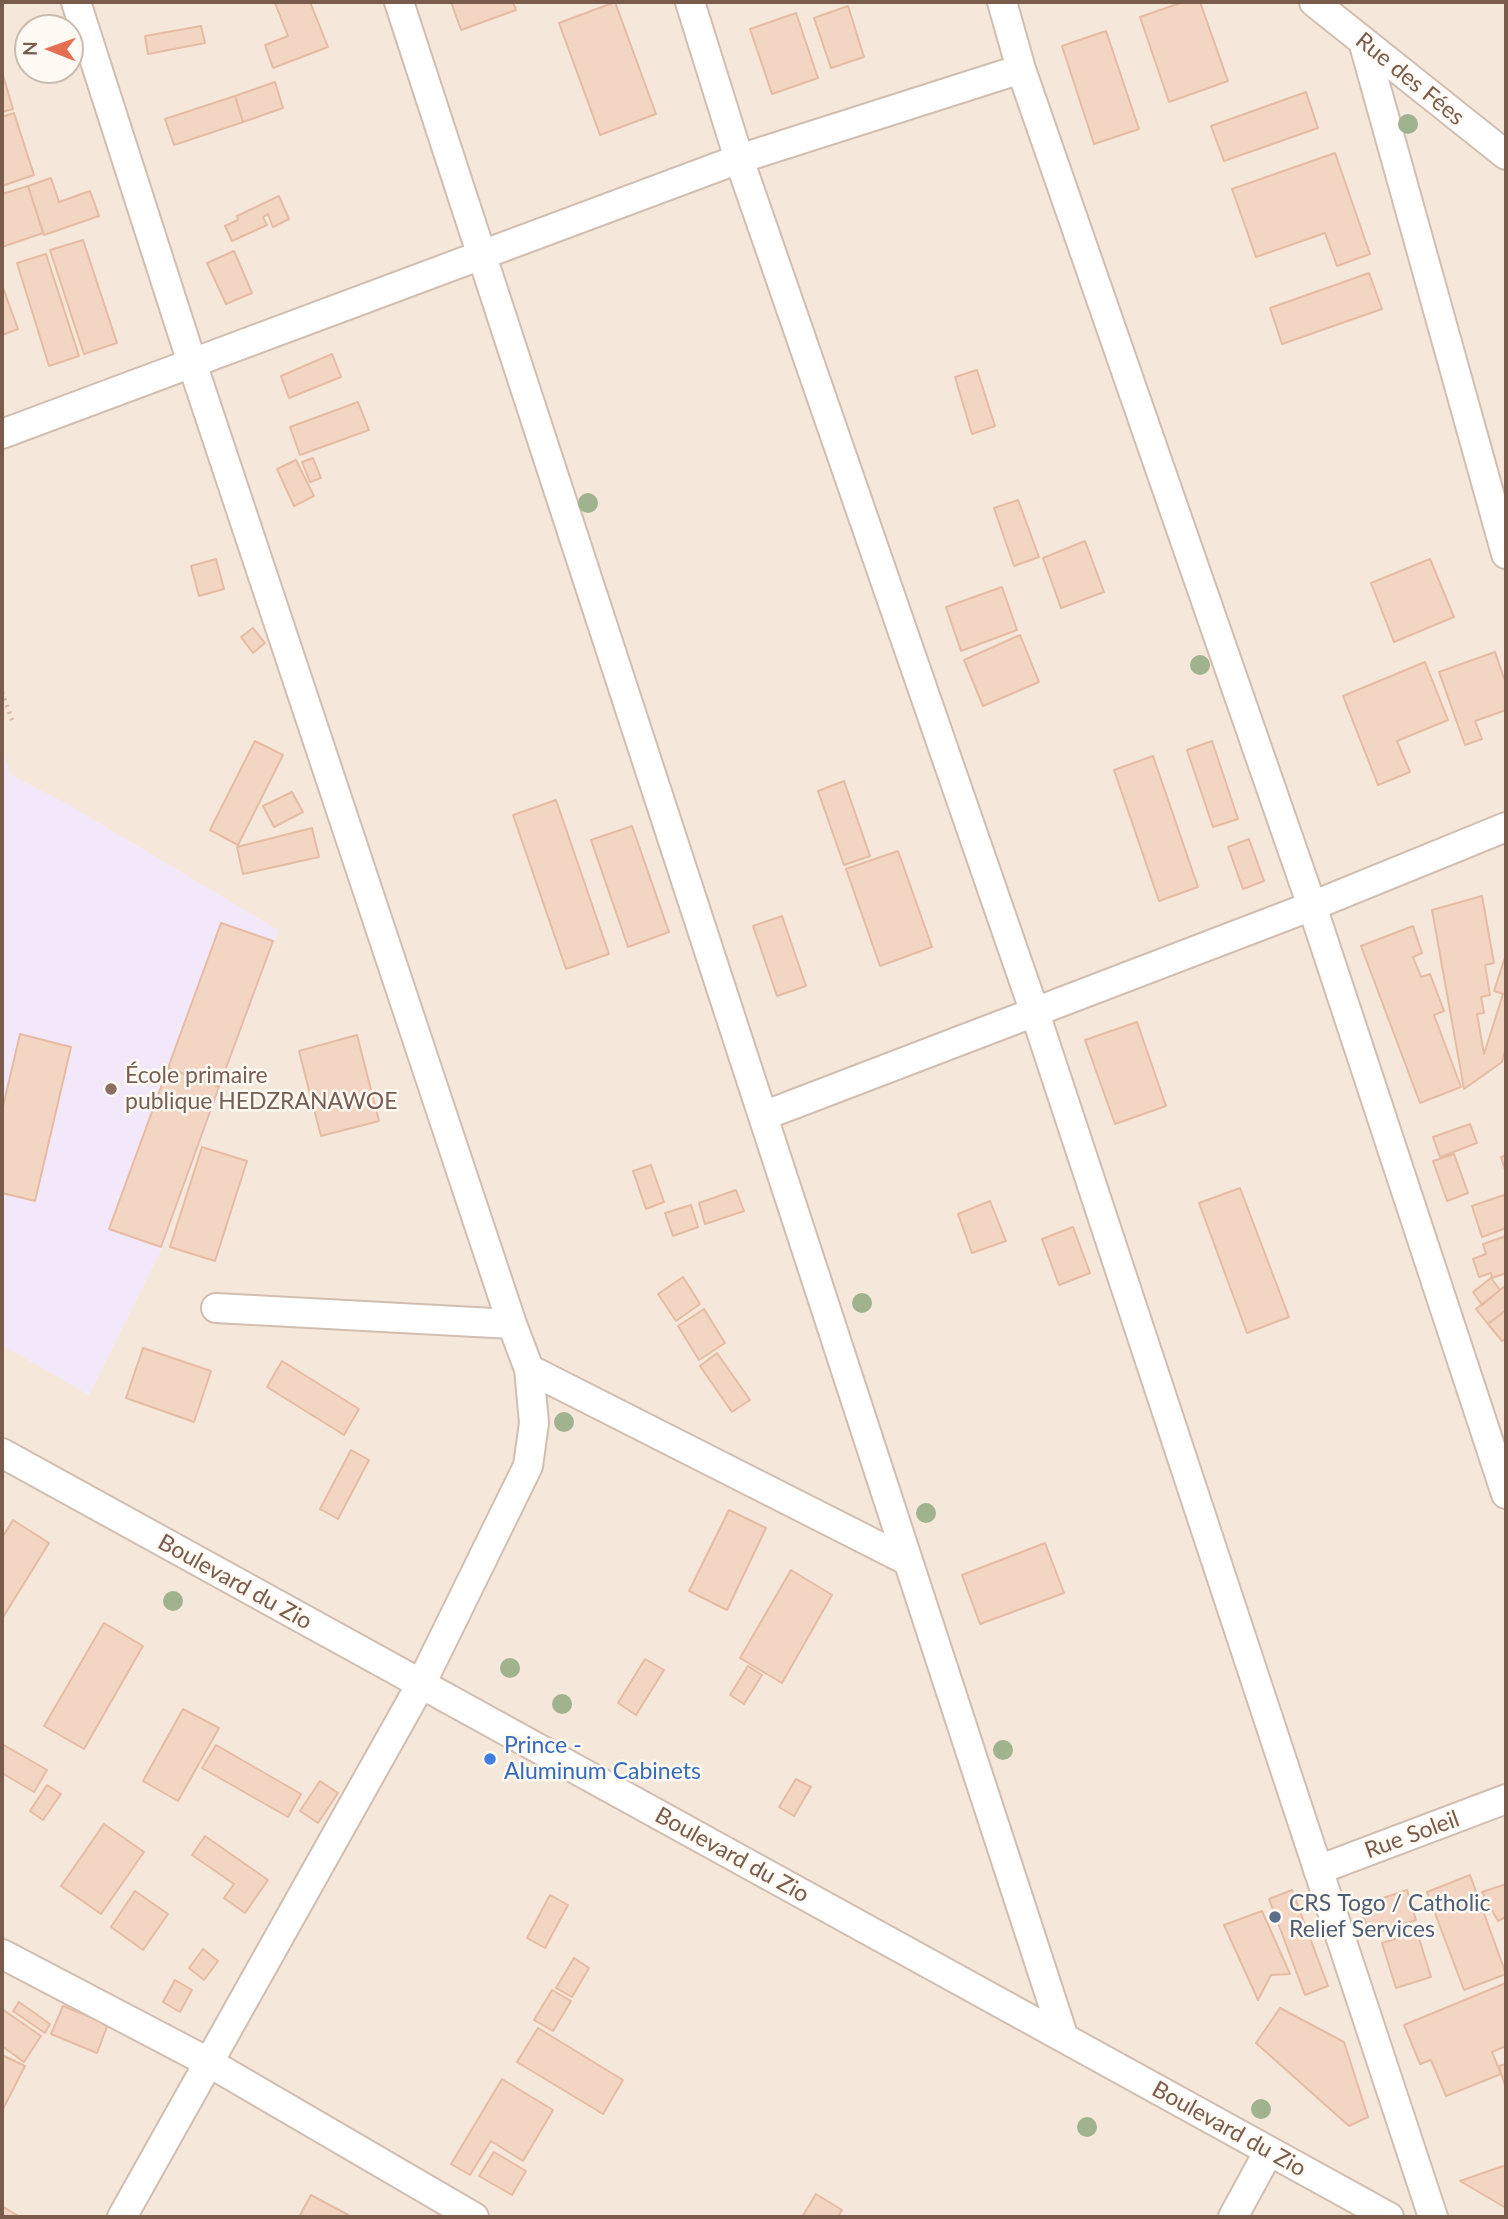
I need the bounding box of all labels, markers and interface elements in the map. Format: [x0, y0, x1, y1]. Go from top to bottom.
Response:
north arrow [14, 14, 84, 84]
street label: Rue des Fées [1350, 27, 1470, 131]
text: N [18, 41, 41, 56]
place label: École primaire publique HEDZRANAWOE [125, 1062, 397, 1116]
marker: École primaire publique HEDZRANAWOE [103, 1081, 119, 1097]
street label: Boulevard du Zio [153, 1528, 317, 1636]
place label: Prince - Aluminum Cabinets [504, 1732, 701, 1786]
marker: Prince - Aluminum Cabinets [482, 1751, 498, 1767]
street label: Boulevard du Zio [650, 1801, 814, 1909]
street label: Rue Soleil [1361, 1805, 1463, 1865]
place label: CRS Togo / Catholic Relief Services [1289, 1890, 1491, 1944]
marker: CRS Togo / Catholic Relief Services [1267, 1909, 1283, 1925]
street label: Boulevard du Zio [1147, 2075, 1311, 2183]

